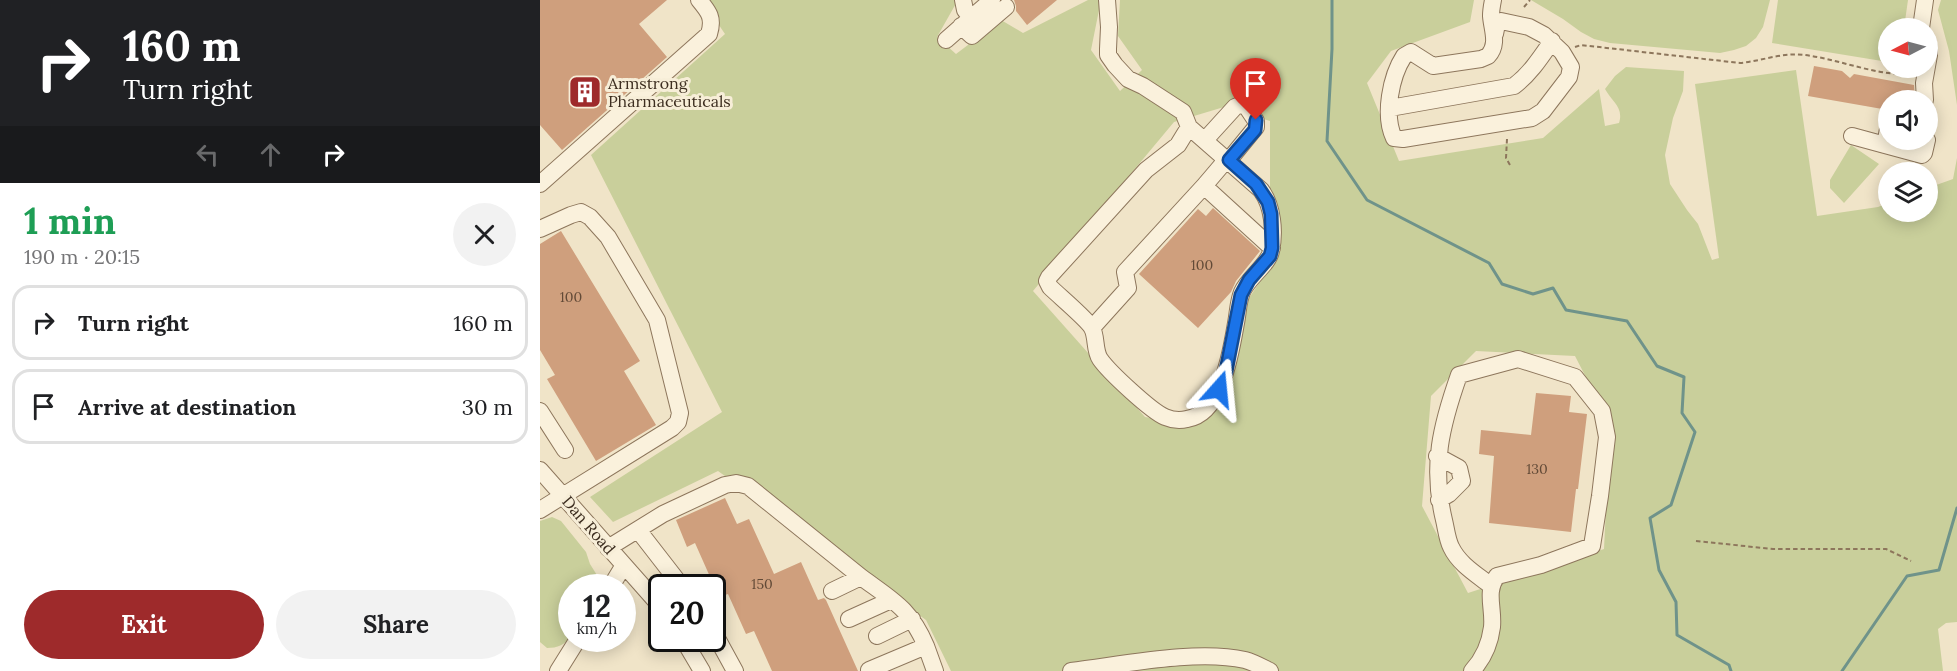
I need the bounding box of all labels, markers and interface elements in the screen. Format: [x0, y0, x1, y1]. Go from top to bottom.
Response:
north arrow [1878, 18, 1938, 78]
map controls [1878, 18, 1938, 222]
text: 160 m [123, 19, 241, 73]
icon: right [24, 24, 102, 102]
pin [1230, 58, 1281, 120]
icon: arrive [1239, 67, 1272, 100]
text: Turn right [123, 72, 252, 106]
place label: Armstrong Pharmaceuticals [607, 73, 731, 111]
building icon: Armstrong Pharmaceuticals [567, 74, 603, 110]
button: sound [1878, 90, 1938, 150]
icon: left [191, 138, 224, 171]
icon: ahead [254, 138, 287, 171]
icon: right [317, 138, 350, 171]
button: layers [1878, 162, 1938, 222]
text: 1 min [24, 198, 116, 244]
button: close [453, 203, 516, 266]
text: 190 m · 20:15 [24, 244, 140, 269]
house number: 100 [1191, 256, 1213, 274]
house number: 100 [560, 288, 582, 306]
icon: right [27, 306, 60, 339]
text: Turn right [78, 309, 189, 337]
text: 160 m [453, 309, 513, 337]
position arrow [1187, 357, 1251, 421]
icon: arrive [27, 390, 60, 423]
text: Arrive at destination [78, 393, 296, 421]
text: 30 m [462, 393, 513, 421]
house number: 130 [1526, 460, 1548, 478]
street label: Dan Road [558, 492, 620, 559]
speed limit sign: 20 [648, 574, 726, 652]
house number: 150 [751, 575, 773, 593]
text: 12 [583, 587, 611, 625]
button: Exit [24, 590, 264, 659]
button: Share [276, 590, 516, 659]
text: km/h [577, 619, 617, 638]

